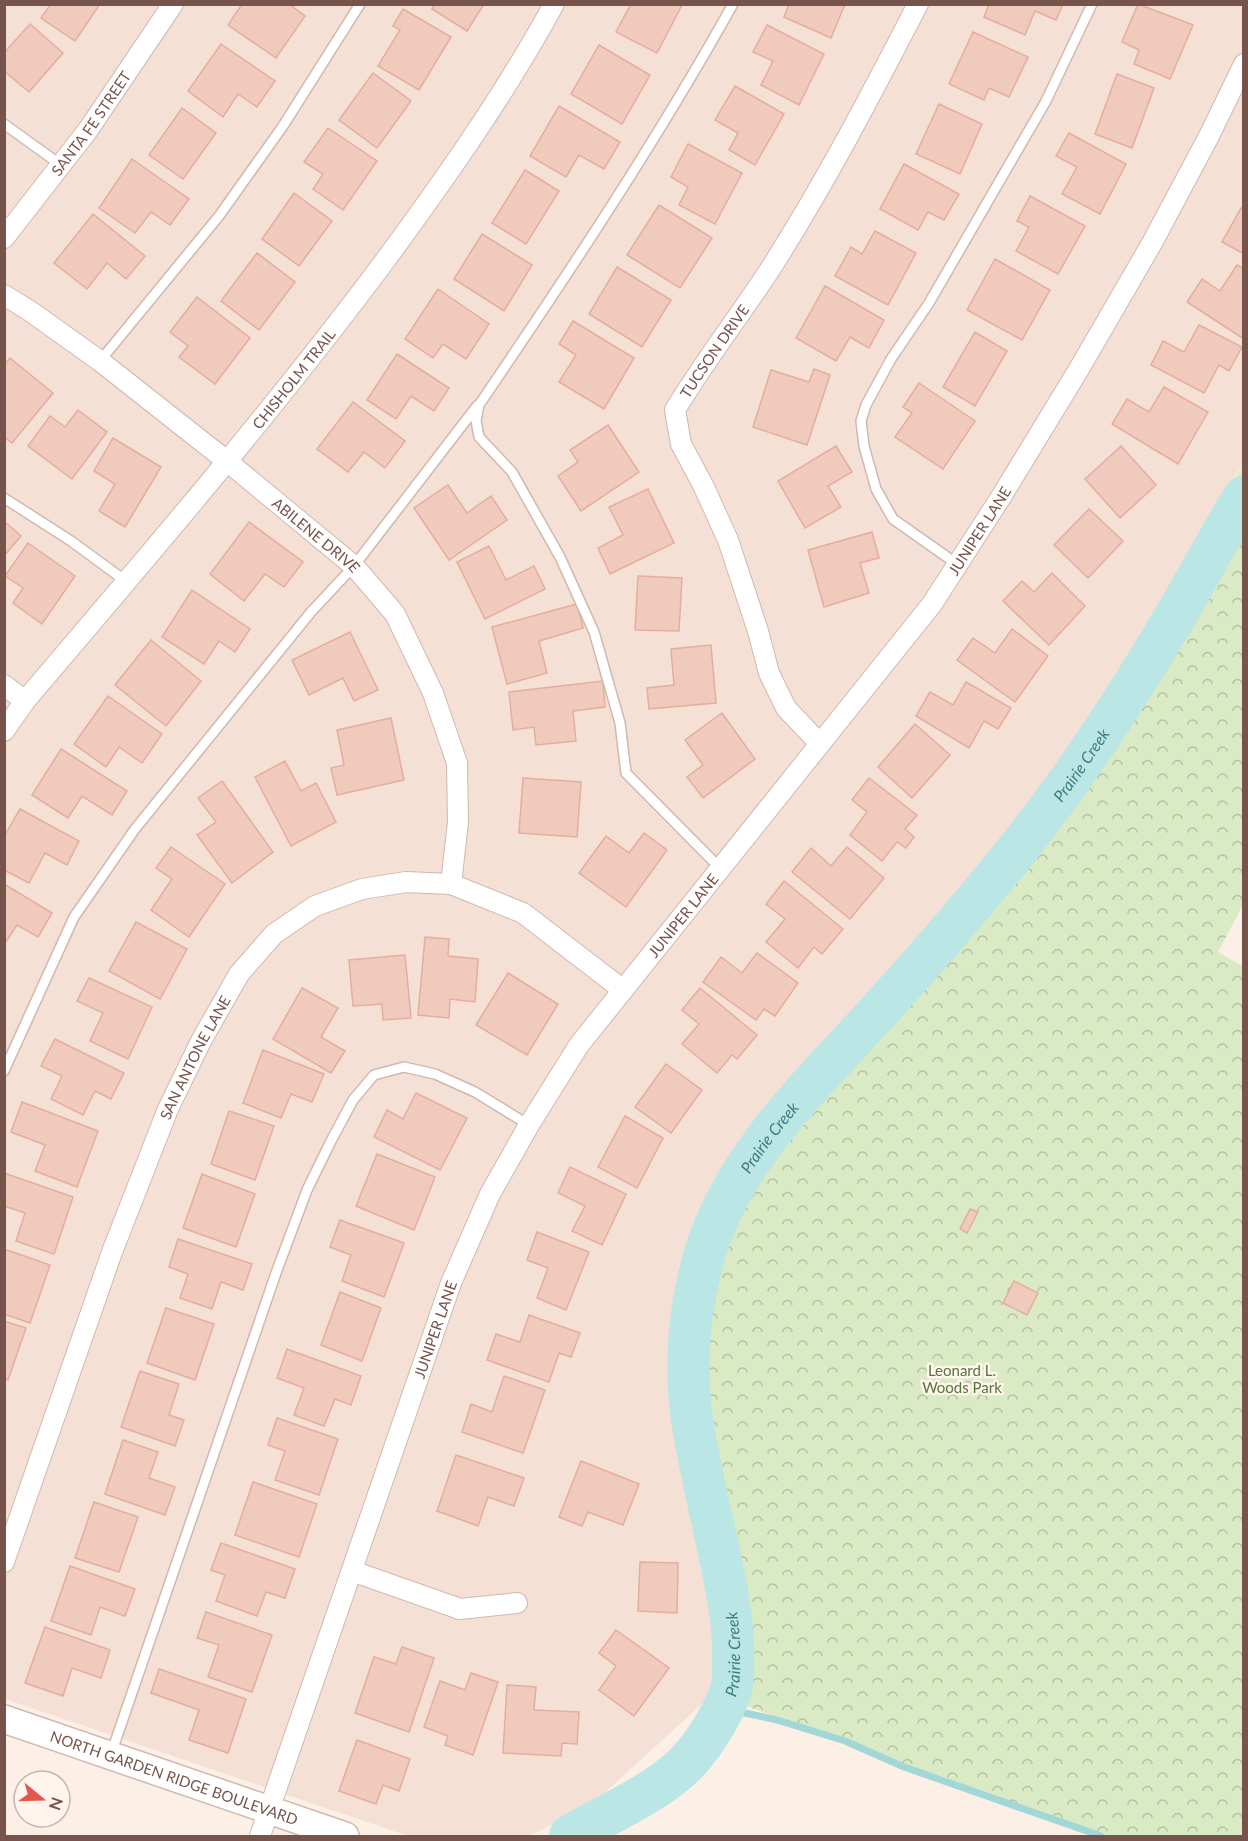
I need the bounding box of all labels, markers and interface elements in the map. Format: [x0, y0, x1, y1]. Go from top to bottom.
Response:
street label: SANTA FE STREET [47, 67, 134, 179]
street label: TUCSON DRIVE [676, 301, 753, 401]
street label: CHISHOLM TRAIL [248, 325, 339, 432]
street label: JUNIPER LANE [944, 483, 1014, 578]
street label: ABILENE DRIVE [269, 493, 364, 576]
water label: Prairie Creek [1048, 724, 1112, 805]
street label: JUNIPER LANE [644, 870, 722, 961]
street label: SAN ANTONE LANE [156, 992, 234, 1122]
water label: Prairie Creek [736, 1097, 802, 1176]
street label: JUNIPER LANE [410, 1278, 460, 1380]
park label: Leonard L. Woods Park [922, 1361, 1002, 1396]
water label: Prairie Creek [720, 1610, 743, 1698]
street label: NORTH GARDEN RIDGE BOULEVARD [49, 1727, 301, 1829]
north arrow [12, 1769, 72, 1829]

